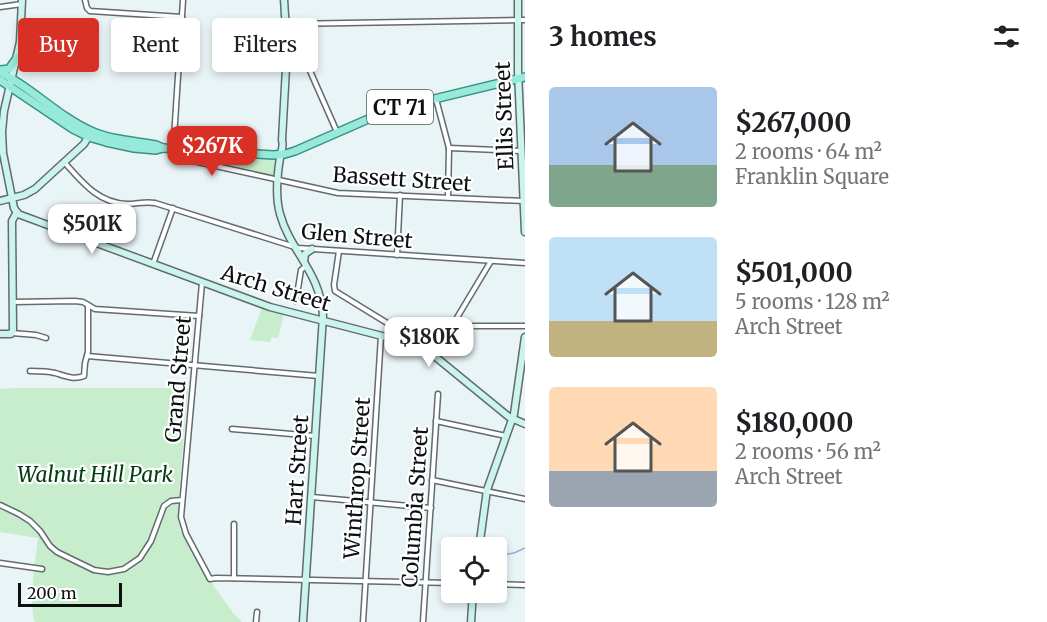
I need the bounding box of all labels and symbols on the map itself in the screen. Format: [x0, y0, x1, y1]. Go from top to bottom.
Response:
street label: Ellis Street [489, 61, 519, 171]
road number: CT 71 [367, 90, 433, 124]
pin: $267K [170, 126, 254, 177]
street label: Bassett Street [332, 161, 472, 197]
pin: $501K [50, 204, 134, 255]
street label: Glen Street [300, 218, 414, 254]
street label: Arch Street [217, 258, 334, 317]
street label: Grand Street [159, 315, 197, 443]
pin: $180K [387, 317, 471, 368]
street label: Winthrop Street [338, 396, 376, 561]
street label: Hart Street [280, 414, 314, 526]
street label: Columbia Street [396, 426, 434, 588]
park label: Walnut Hill Park [17, 461, 173, 488]
scale bar [18, 580, 122, 608]

